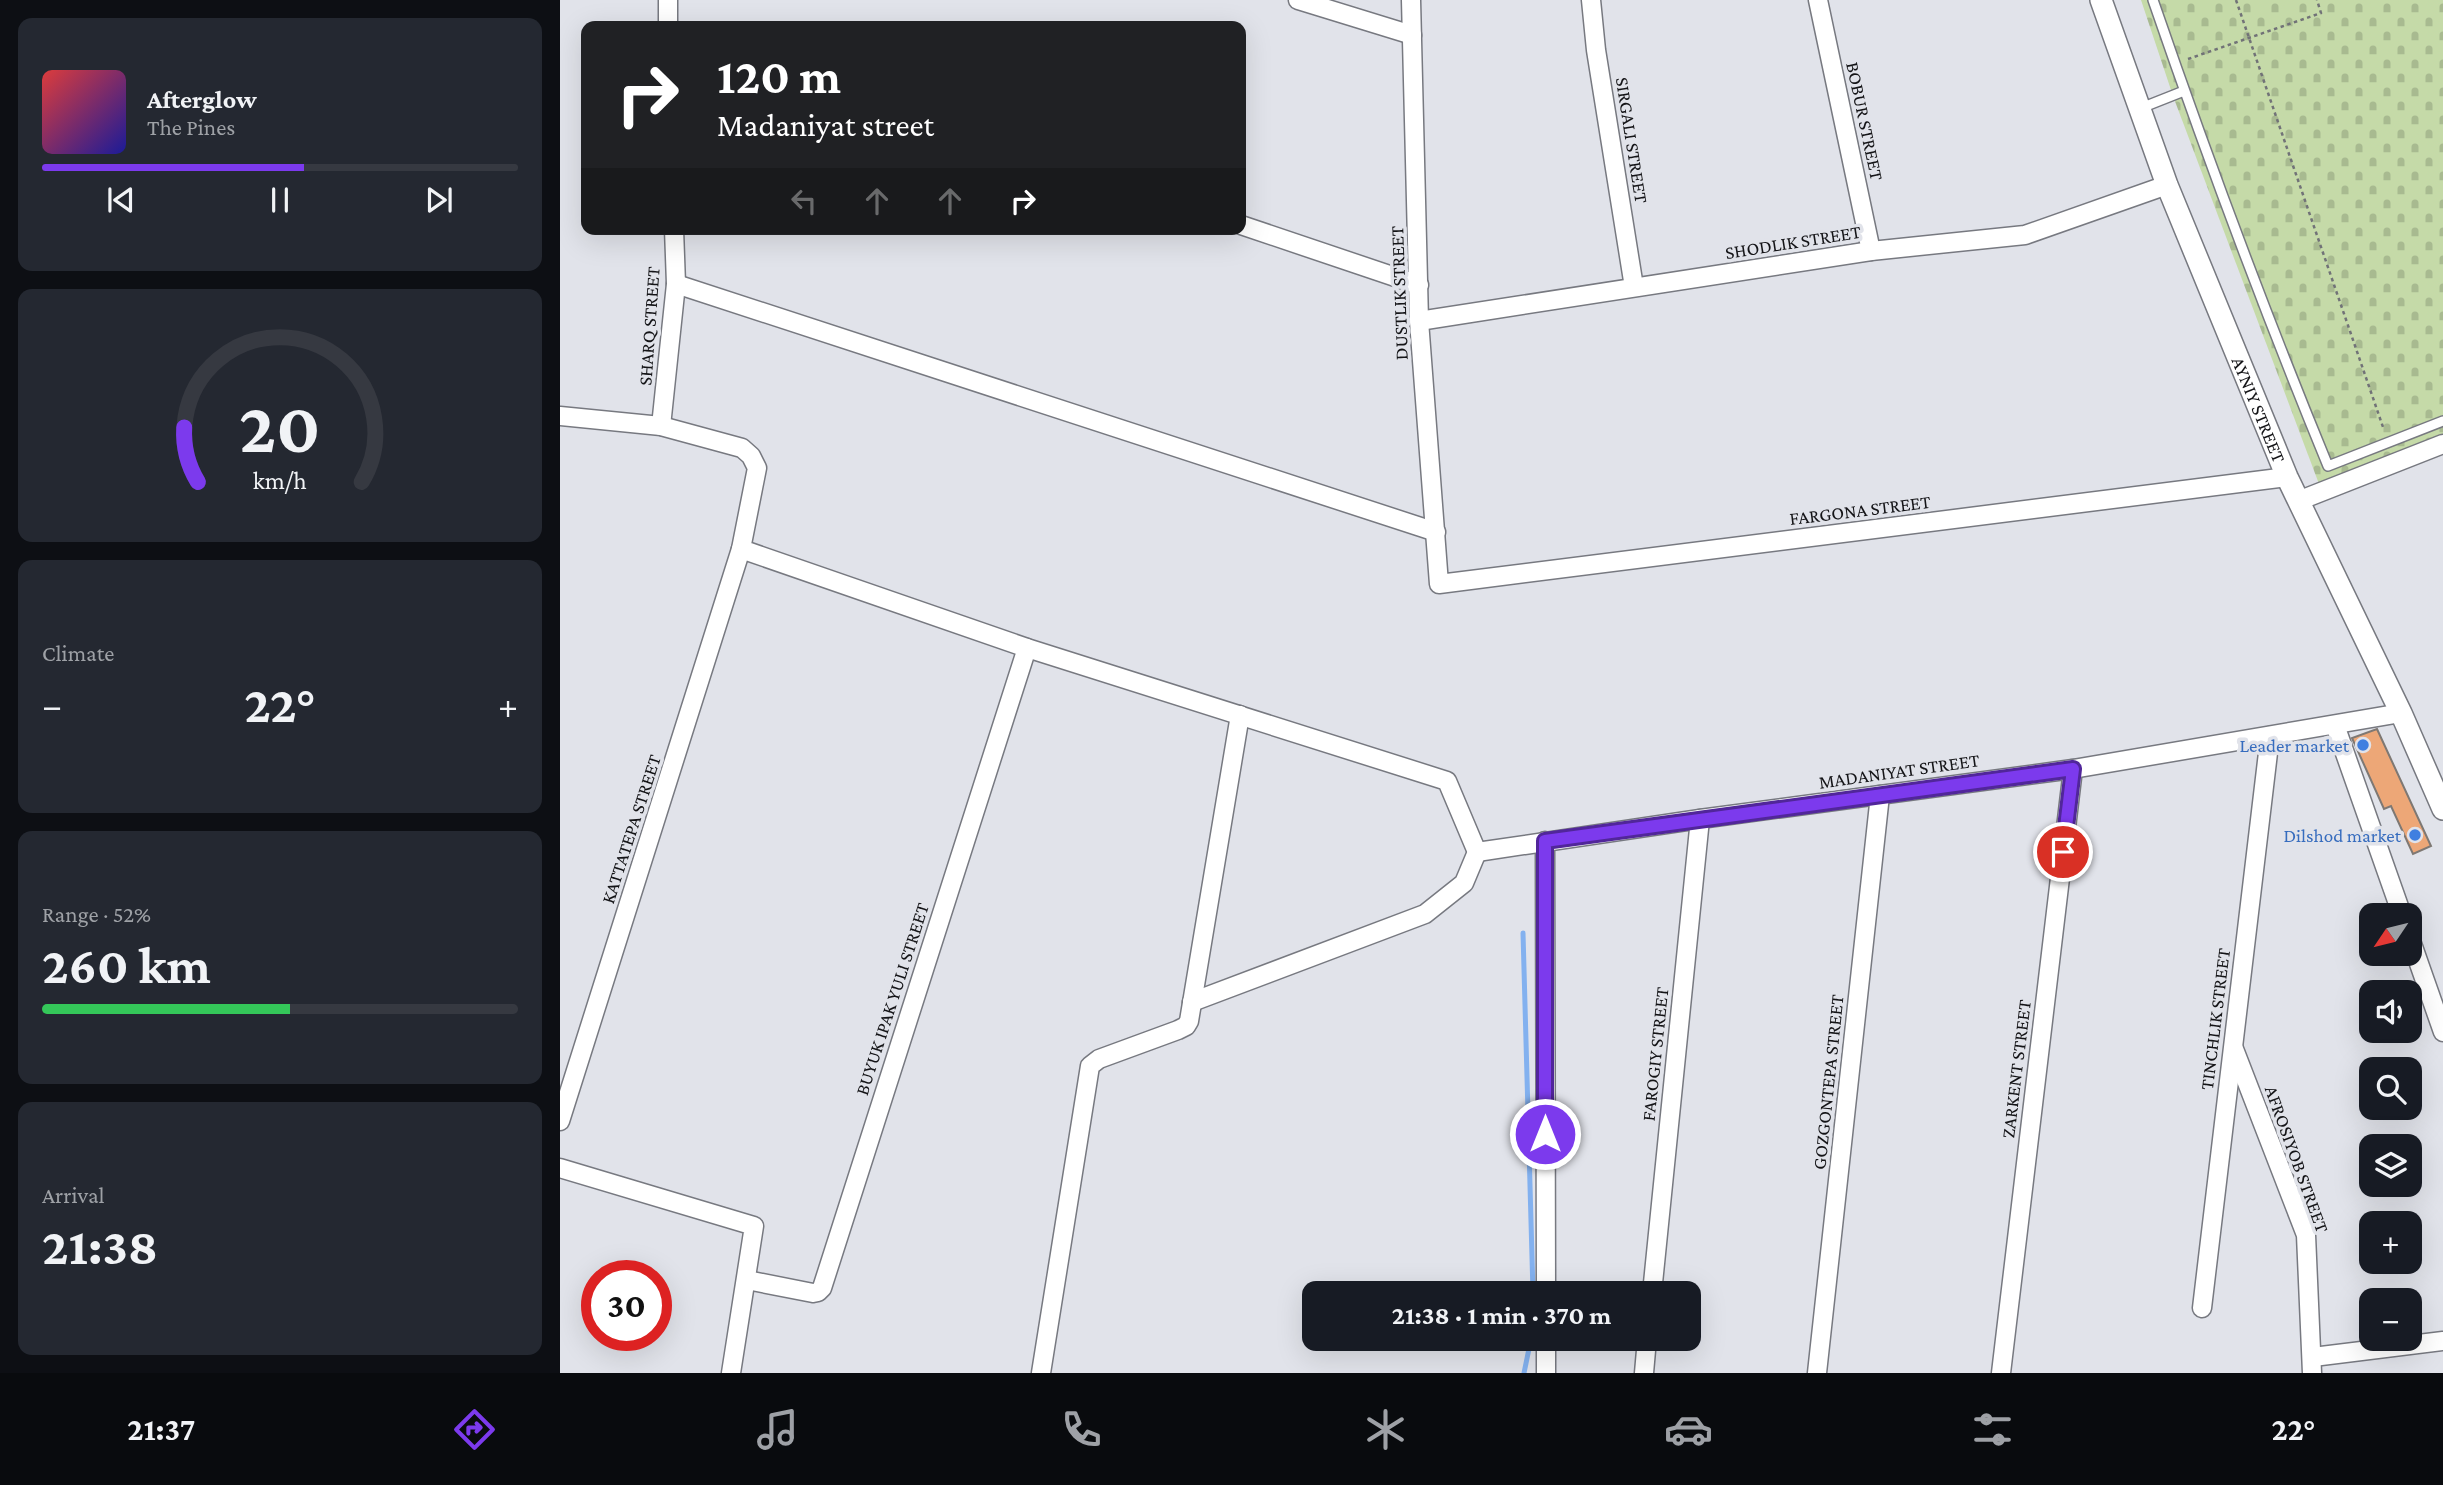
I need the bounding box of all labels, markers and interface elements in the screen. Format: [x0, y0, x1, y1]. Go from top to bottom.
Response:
icon: right [602, 49, 693, 140]
text: 120 m [717, 49, 841, 104]
street label: BOBUR STREET [1842, 60, 1888, 183]
street label: SIRGALI STREET [1612, 76, 1652, 205]
text: Afterglow [147, 85, 257, 114]
text: Madaniyat street [717, 107, 934, 143]
text: The Pines [147, 114, 235, 140]
icon: previous [102, 181, 140, 219]
icon: pause [261, 181, 299, 219]
icon: next [420, 181, 458, 219]
icon: left [785, 182, 823, 220]
icon: ahead [858, 182, 896, 220]
icon: ahead [931, 182, 969, 220]
icon: right [1004, 182, 1042, 220]
street label: SHODLIK STREET [1724, 221, 1863, 263]
street label: DUSTLIK STREET [1386, 225, 1412, 361]
street label: SHARQ STREET [634, 265, 664, 386]
street label: AYNIY STREET [2228, 353, 2291, 466]
text: 20 [239, 387, 321, 468]
text: km/h [253, 466, 307, 493]
street label: FARGONA STREET [1788, 491, 1933, 529]
text: Climate [42, 640, 114, 666]
text: 22° [244, 675, 316, 733]
text: − [42, 684, 62, 726]
text: + [498, 684, 518, 726]
place label: Leader market [2239, 735, 2350, 756]
marker: Leader market [2355, 737, 2371, 753]
street label: MADANIYAT STREET [1817, 749, 1981, 793]
street label: KATTATEPA STREET [597, 751, 665, 906]
pin [2033, 822, 2093, 882]
place label: Dilshod market [2283, 825, 2402, 846]
marker: Dilshod market [2407, 827, 2423, 843]
icon: arrive [2044, 833, 2082, 871]
street label: BUYUK IPAK YULI STREET [851, 900, 933, 1098]
text: Range · 52% [42, 901, 151, 927]
north arrow [2359, 903, 2422, 966]
map controls [2359, 903, 2422, 1351]
text: 260 km [42, 936, 211, 994]
street label: TINCHLIK STREET [2196, 946, 2234, 1091]
button: sound [2359, 980, 2422, 1043]
street label: FAROGIY STREET [1638, 985, 1673, 1122]
street label: GOZGONTEPA STREET [1808, 993, 1848, 1171]
street label: ZARKENT STREET [1997, 998, 2035, 1139]
button: search [2359, 1057, 2422, 1120]
street label: AFROSIYOB STREET [2261, 1083, 2334, 1236]
position arrow [1508, 1097, 1582, 1171]
button: layers [2359, 1134, 2422, 1197]
text: Arrival [42, 1182, 105, 1208]
button: + [2359, 1211, 2422, 1274]
text: 21:38 [42, 1217, 158, 1275]
speed limit sign: 30 [581, 1260, 672, 1351]
button: − [2359, 1288, 2422, 1351]
text: 21:38 · 1 min · 370 m [1392, 1301, 1611, 1330]
icon: directions [450, 1405, 499, 1454]
icon: music [753, 1405, 802, 1454]
icon: phone [1057, 1405, 1106, 1454]
icon: climate [1361, 1405, 1410, 1454]
icon: car [1664, 1405, 1713, 1454]
icon: filters [1968, 1405, 2017, 1454]
text: 21:37 [127, 1411, 195, 1447]
text: 22° [2272, 1411, 2316, 1447]

